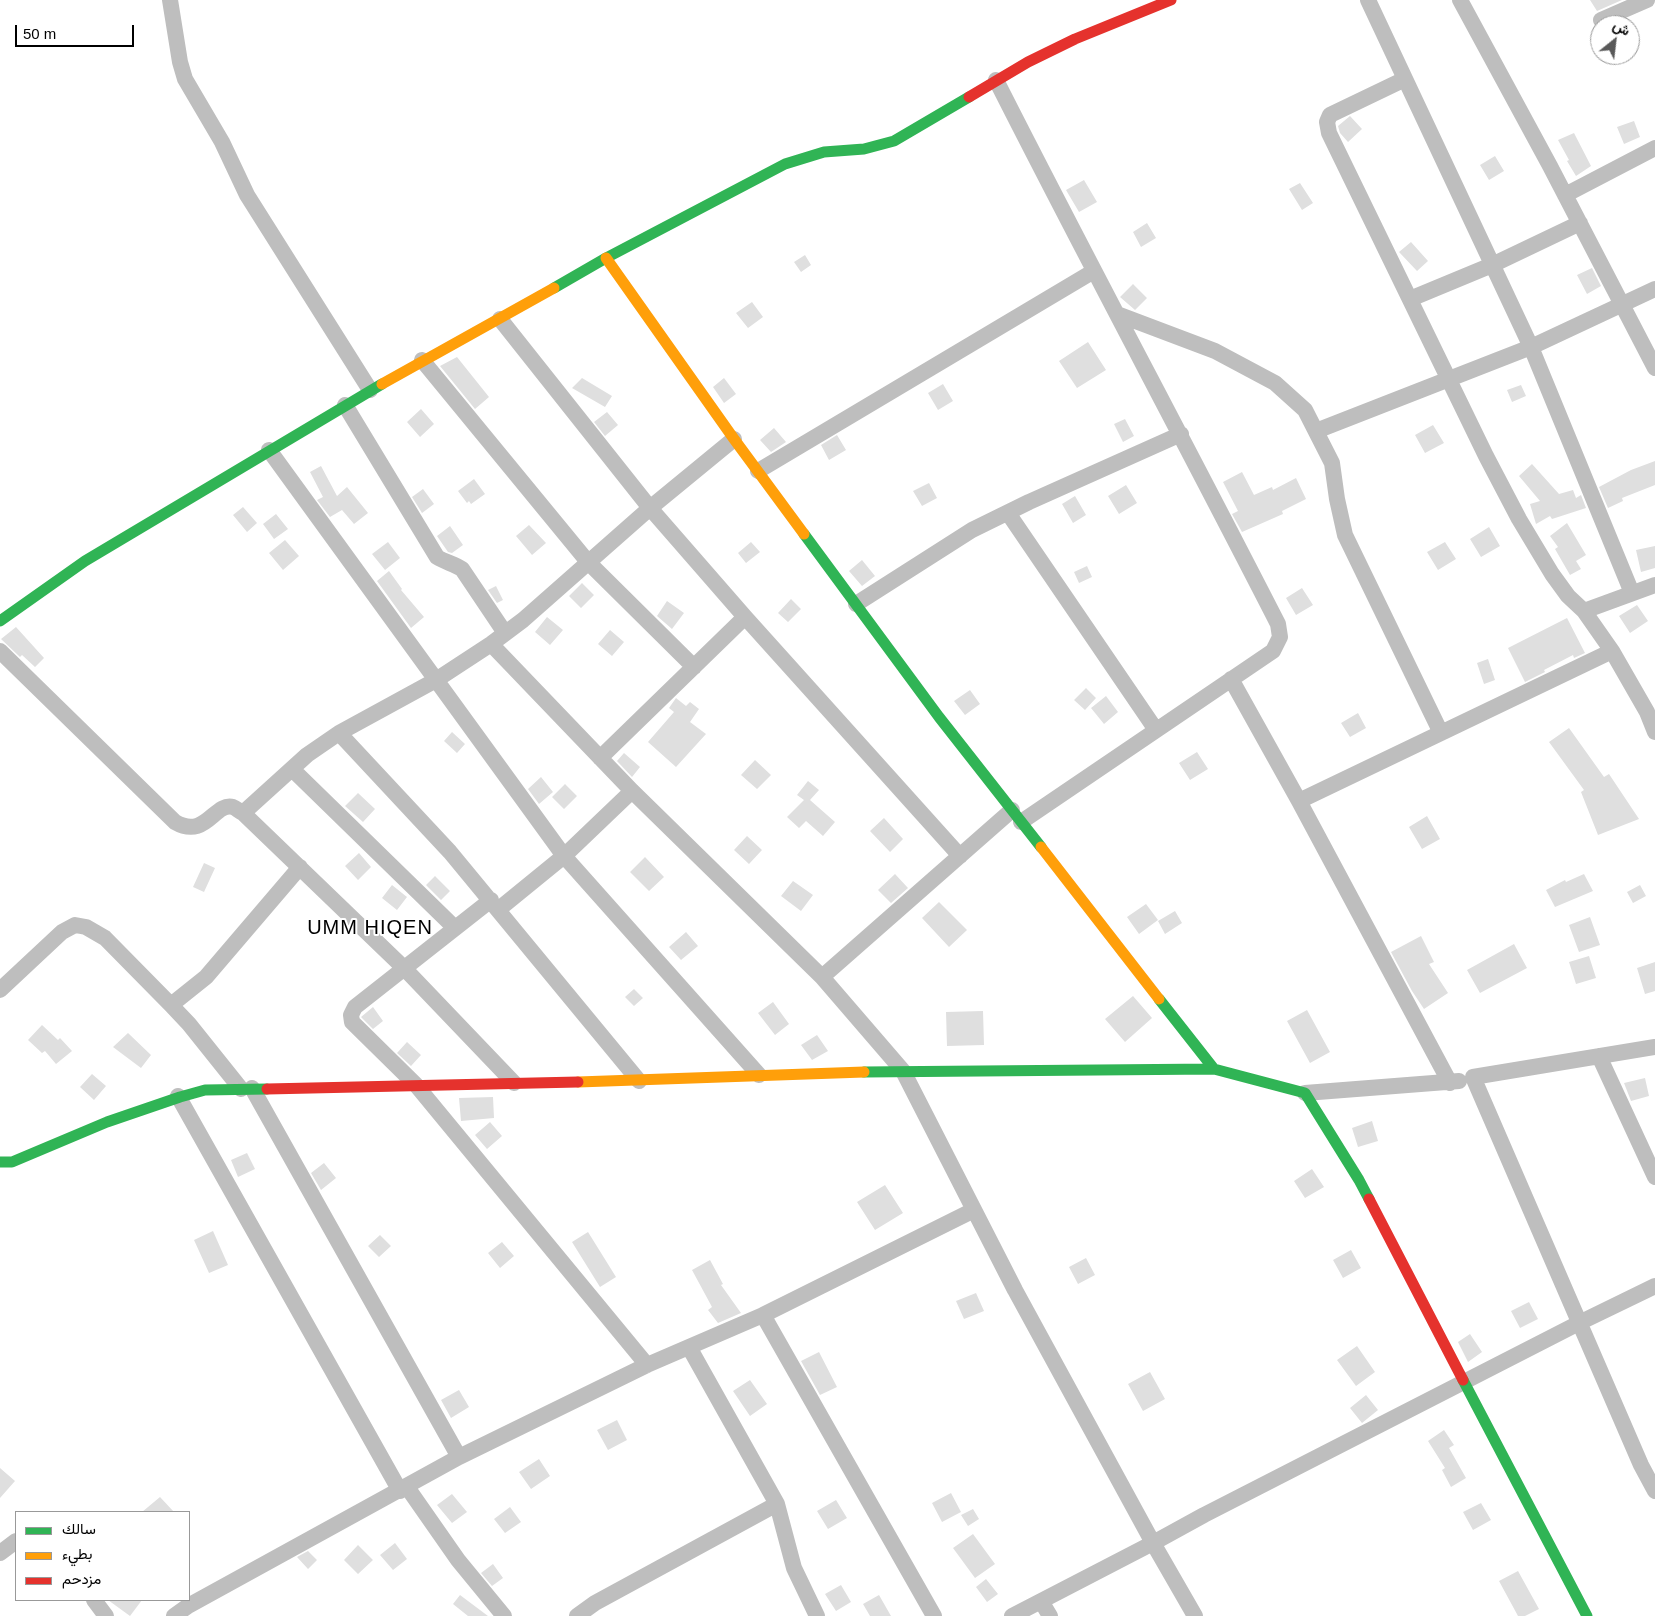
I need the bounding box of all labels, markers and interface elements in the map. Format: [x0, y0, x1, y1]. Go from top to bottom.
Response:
scale bar [18, 15, 136, 47]
north arrow [1590, 15, 1640, 65]
text: ش [1611, 17, 1633, 39]
text: 50 m [23, 25, 56, 42]
district label: UMM HIQEN [306, 916, 434, 940]
legend [15, 1511, 190, 1601]
text: سالك [62, 1520, 96, 1537]
text: بطيء [62, 1545, 92, 1562]
text: مزدحم [62, 1570, 101, 1587]

